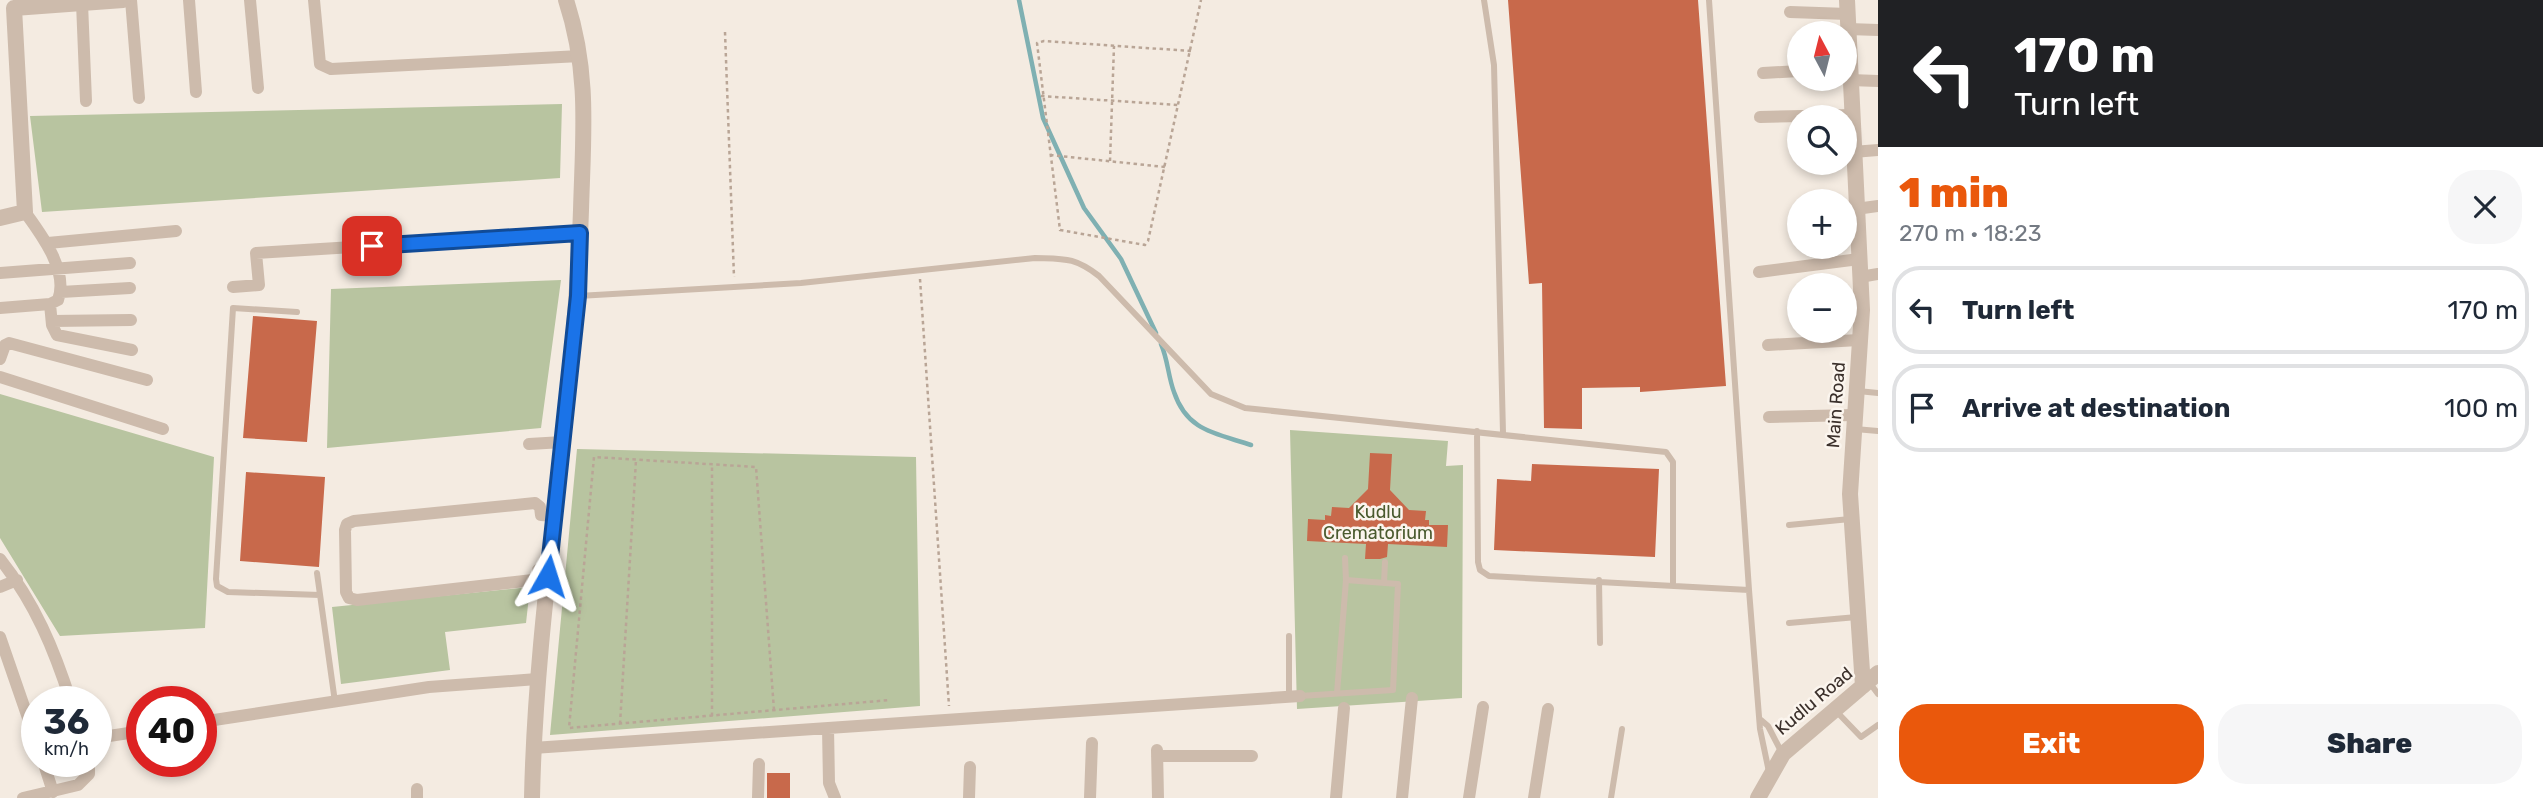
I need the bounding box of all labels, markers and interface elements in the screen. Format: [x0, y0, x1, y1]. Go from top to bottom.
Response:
north arrow [1787, 21, 1857, 91]
map controls [1787, 21, 1857, 343]
text: 170 m [2014, 26, 2155, 84]
icon: left [1899, 28, 1990, 119]
text: Turn left [2014, 85, 2139, 123]
button: search [1787, 105, 1857, 175]
text: 1 min [1899, 168, 2009, 218]
button: close [2448, 170, 2522, 244]
button: + [1787, 189, 1857, 259]
pin [342, 216, 402, 276]
text: 270 m · 18:23 [1899, 219, 2042, 247]
icon: arrive [353, 227, 391, 265]
button: − [1787, 273, 1857, 343]
icon: left [1903, 291, 1941, 329]
text: Turn left [1962, 295, 2074, 326]
text: 170 m [2448, 295, 2518, 326]
street label: Main Road [1822, 361, 1850, 449]
icon: arrive [1903, 389, 1941, 427]
text: Arrive at destination [1962, 393, 2230, 424]
text: 100 m [2444, 393, 2518, 424]
park label: Kudlu Crematorium [1323, 501, 1433, 544]
position arrow [511, 539, 585, 613]
street label: Kudlu Road [1771, 662, 1857, 740]
speed limit sign: 40 [126, 686, 217, 777]
text: 36 [44, 701, 89, 743]
button: Exit [1899, 704, 2204, 784]
button: Share [2218, 704, 2522, 784]
text: km/h [44, 738, 89, 760]

